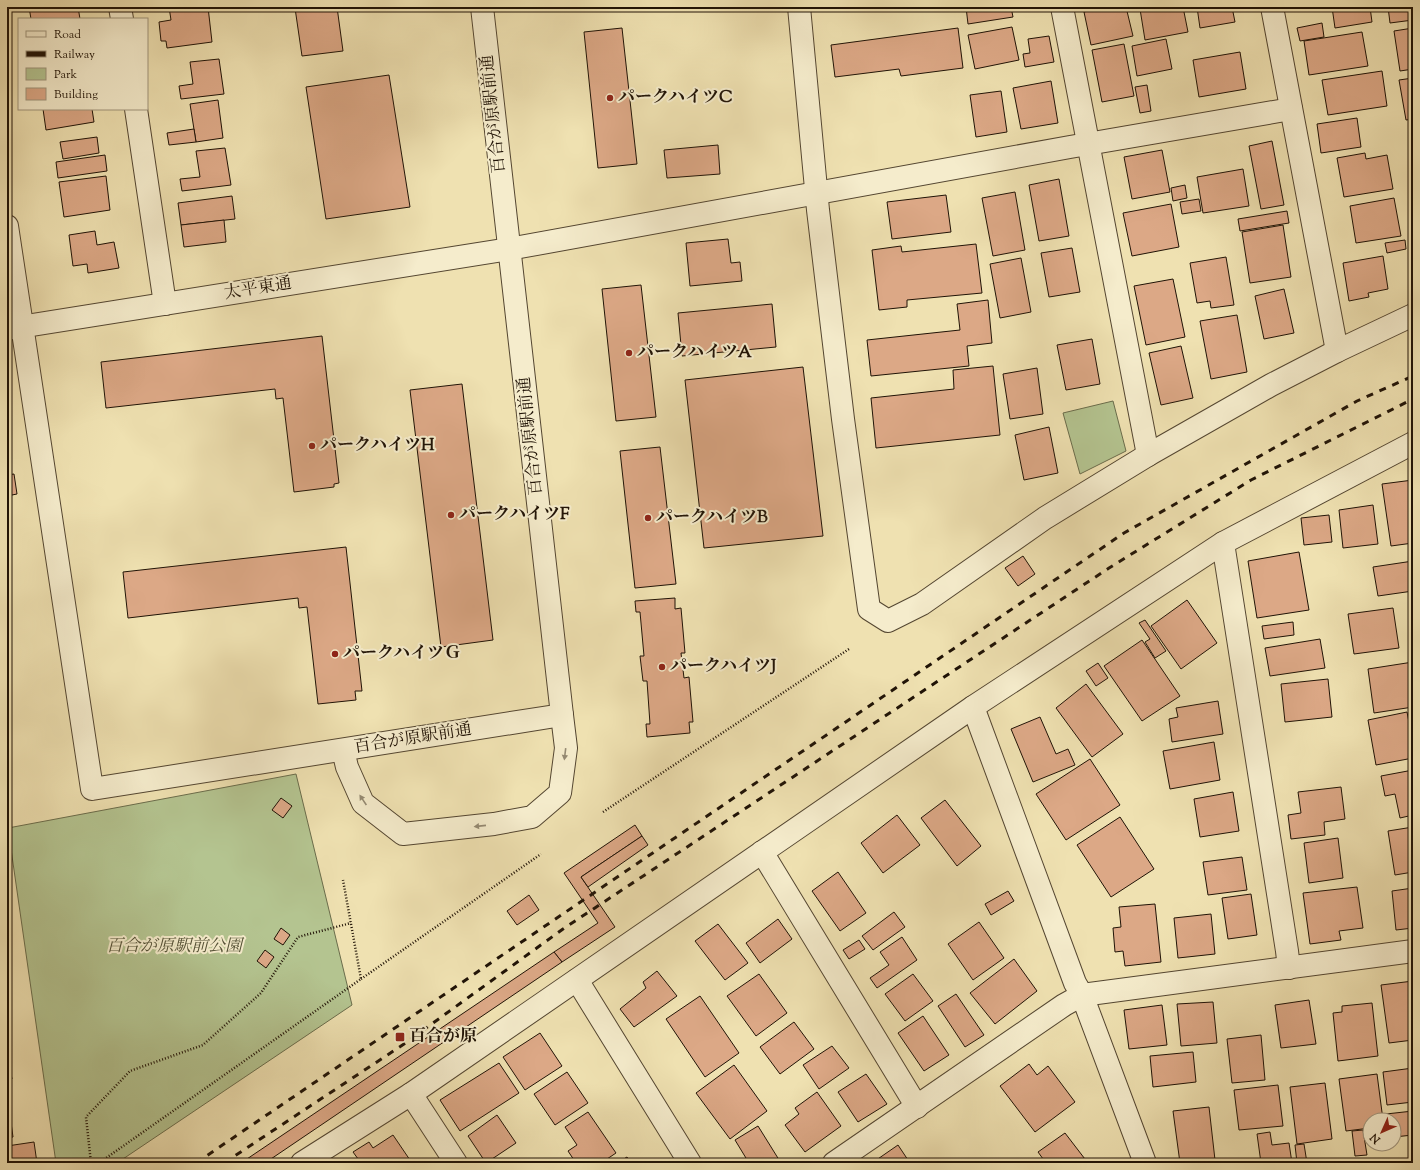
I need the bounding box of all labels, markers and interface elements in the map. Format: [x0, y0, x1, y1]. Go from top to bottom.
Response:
legend [18, 18, 148, 110]
text: Road [54, 26, 81, 44]
text: Railway [54, 46, 95, 64]
street label: 百合が原駅前通 [476, 54, 512, 174]
text: Park [54, 66, 77, 84]
text: Building [54, 86, 98, 104]
place label: パークハイツC [618, 86, 733, 110]
marker: パークハイツC [605, 93, 615, 103]
street label: 太平東通 [223, 272, 293, 306]
place label: パークハイツA [637, 341, 752, 365]
marker: パークハイツA [624, 348, 634, 358]
street label: 百合が原駅前通 [513, 376, 549, 496]
place label: パークハイツH [320, 434, 435, 458]
marker: パークハイツH [307, 441, 317, 451]
place label: パークハイツF [459, 503, 570, 527]
place label: パークハイツB [656, 506, 768, 530]
marker: パークハイツF [446, 510, 456, 520]
marker: パークハイツB [643, 513, 653, 523]
place label: パークハイツＧ [343, 642, 461, 666]
marker: パークハイツＧ [330, 649, 340, 659]
place label: パークハイツJ [670, 655, 776, 679]
marker: パークハイツJ [657, 662, 667, 672]
street label: 百合が原駅前通 [352, 718, 474, 760]
one-way arrow [562, 748, 569, 760]
one-way arrow [359, 795, 367, 805]
one-way arrow [474, 822, 486, 829]
park label: 百合が原駅前公園 [106, 935, 245, 959]
place label: 百合が原 [409, 1025, 477, 1049]
marker: 百合が原 [394, 1031, 406, 1043]
north arrow [1362, 1112, 1402, 1152]
text: N [1367, 1129, 1385, 1148]

